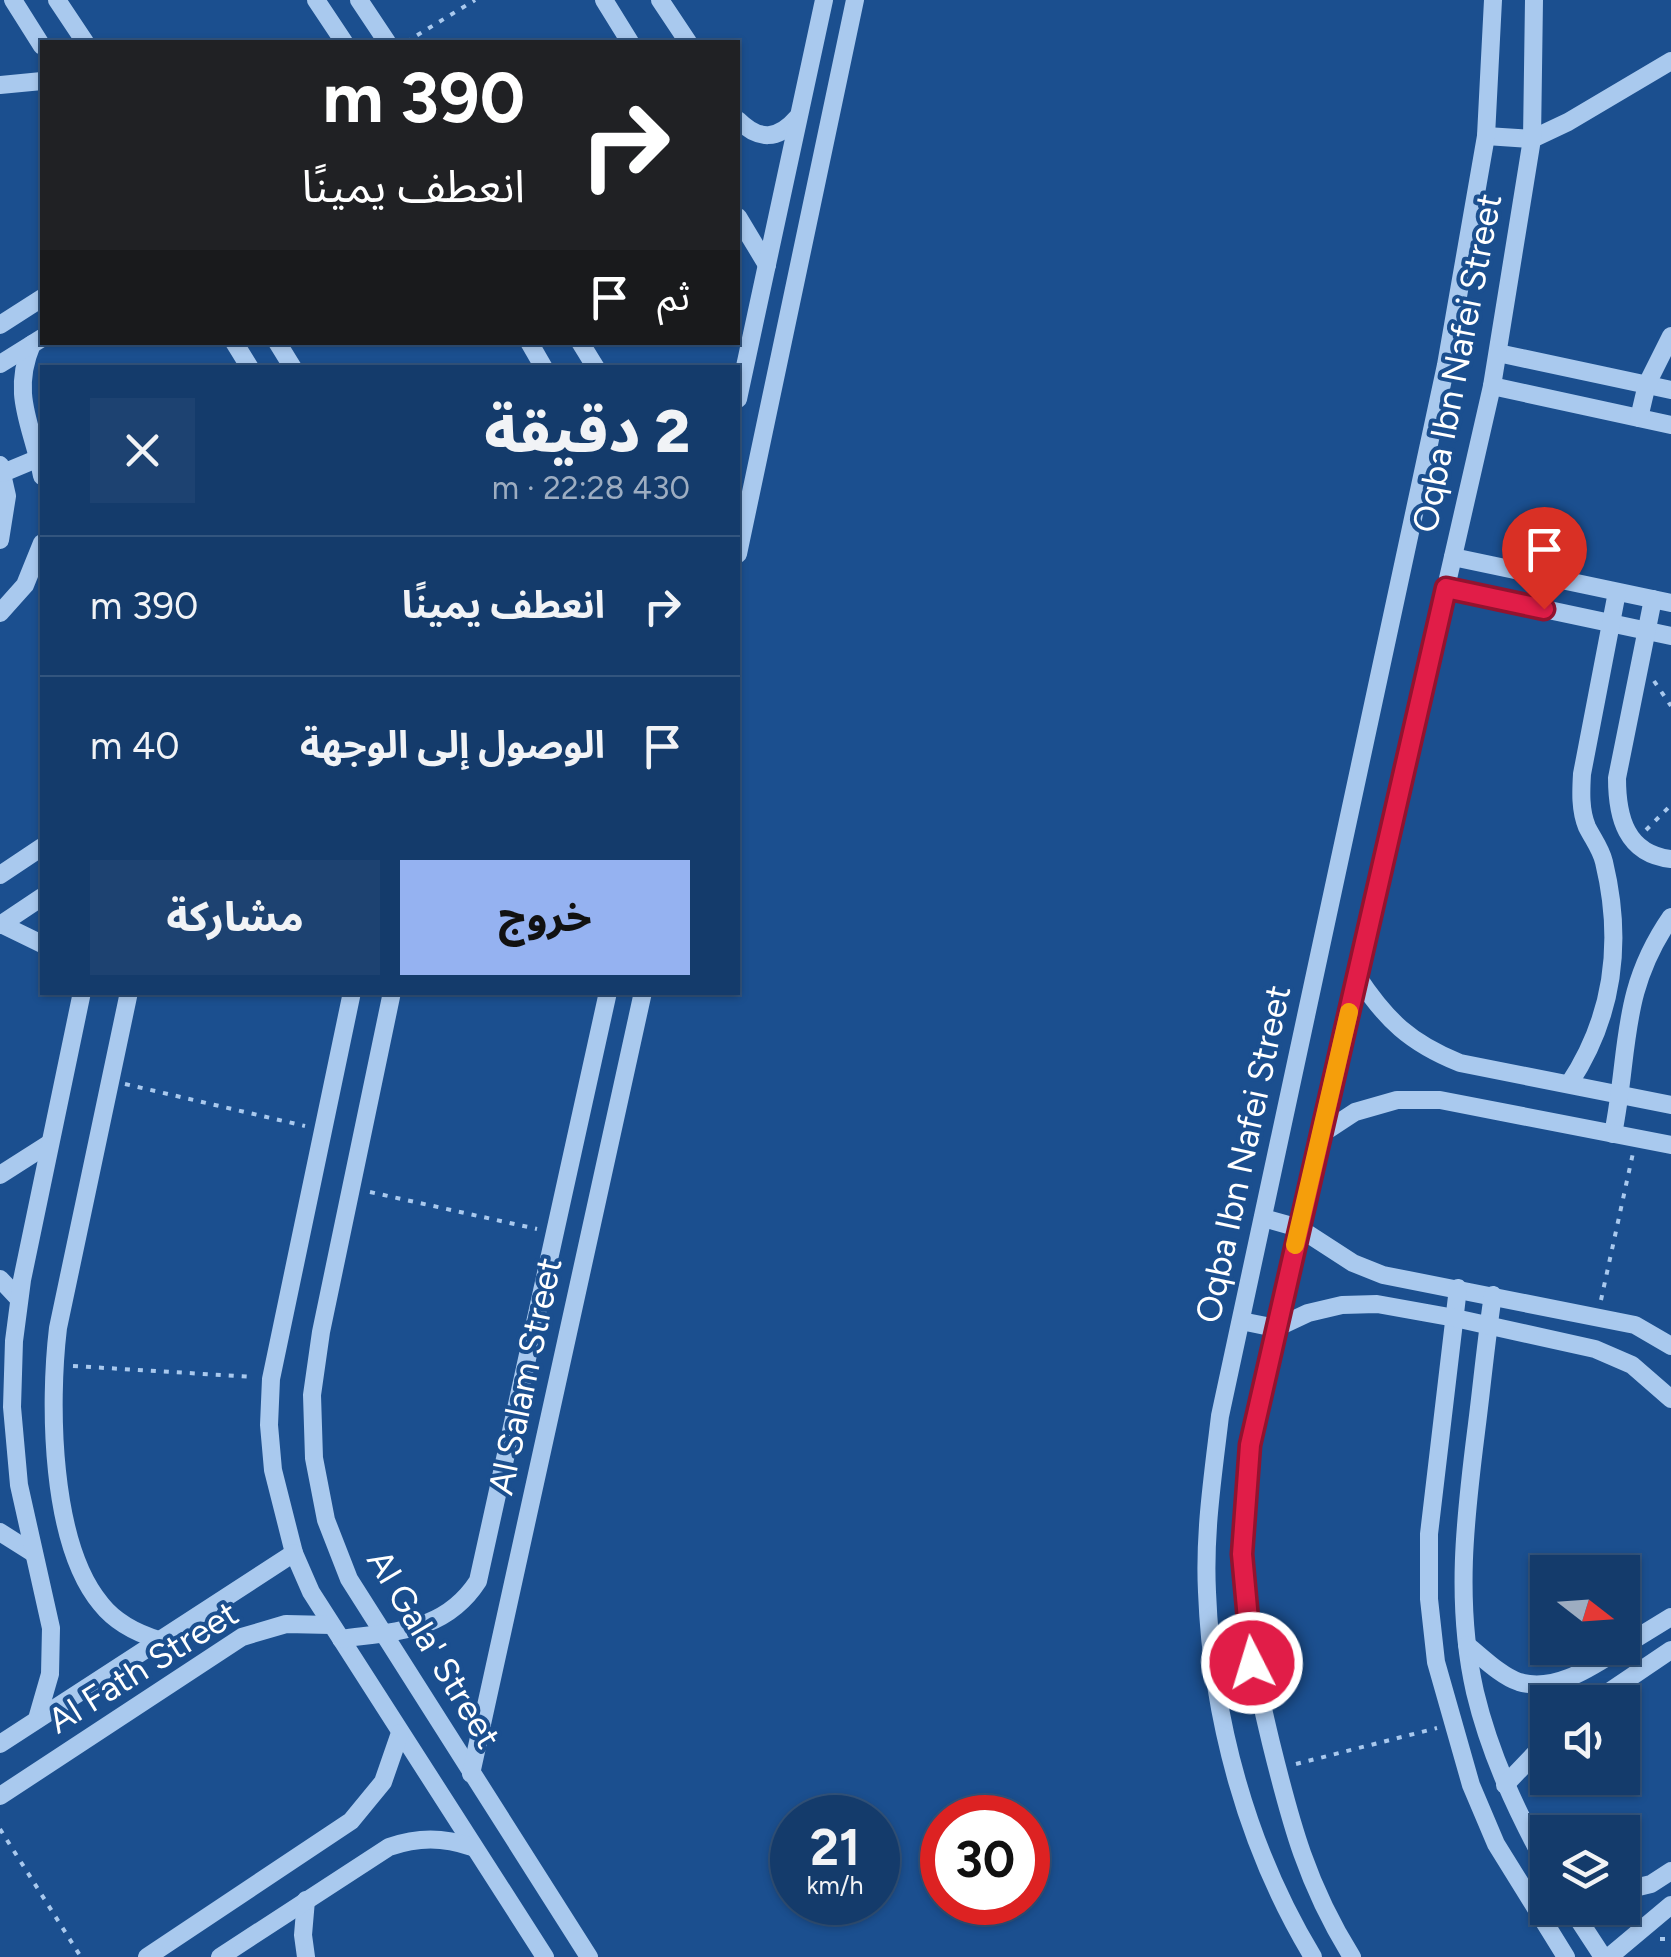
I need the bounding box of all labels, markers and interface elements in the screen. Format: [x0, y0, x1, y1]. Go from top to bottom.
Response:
text: 390 m [322, 55, 525, 140]
icon: right [560, 80, 690, 210]
text: انعطف يمينًا [301, 159, 525, 213]
street label: Oqba Ibn Nafei Street [1404, 190, 1510, 536]
icon: arrive [582, 270, 637, 325]
text: ثم [657, 274, 690, 320]
text: 2 دقيقة [484, 395, 690, 467]
button: close [90, 398, 195, 503]
text: 430 m · 22:28 [492, 469, 690, 507]
pin [1502, 507, 1587, 610]
icon: arrive [1517, 522, 1572, 577]
icon: right [635, 579, 690, 634]
text: انعطف يمينًا [402, 582, 605, 628]
text: 390 m [90, 583, 198, 629]
icon: arrive [635, 719, 690, 774]
text: الوصول إلى الوجهة [300, 722, 605, 768]
text: 40 m [90, 723, 180, 769]
button: مشاركة [90, 860, 380, 975]
button: خروج [400, 860, 690, 975]
street label: Oqba Ibn Nafei Street [1187, 981, 1299, 1327]
street label: Al Salam Street [479, 1254, 571, 1498]
street label: Al Gala' Street [358, 1542, 510, 1756]
north arrow [1530, 1555, 1640, 1665]
map controls [1530, 1555, 1640, 1925]
street label: Al Fath Street [40, 1592, 246, 1742]
position arrow [1200, 1611, 1304, 1715]
button: sound [1530, 1685, 1640, 1795]
speed limit sign: 30 [920, 1795, 1050, 1925]
button: layers [1530, 1815, 1640, 1925]
text: 21 [810, 1817, 860, 1878]
text: km/h [806, 1870, 864, 1900]

